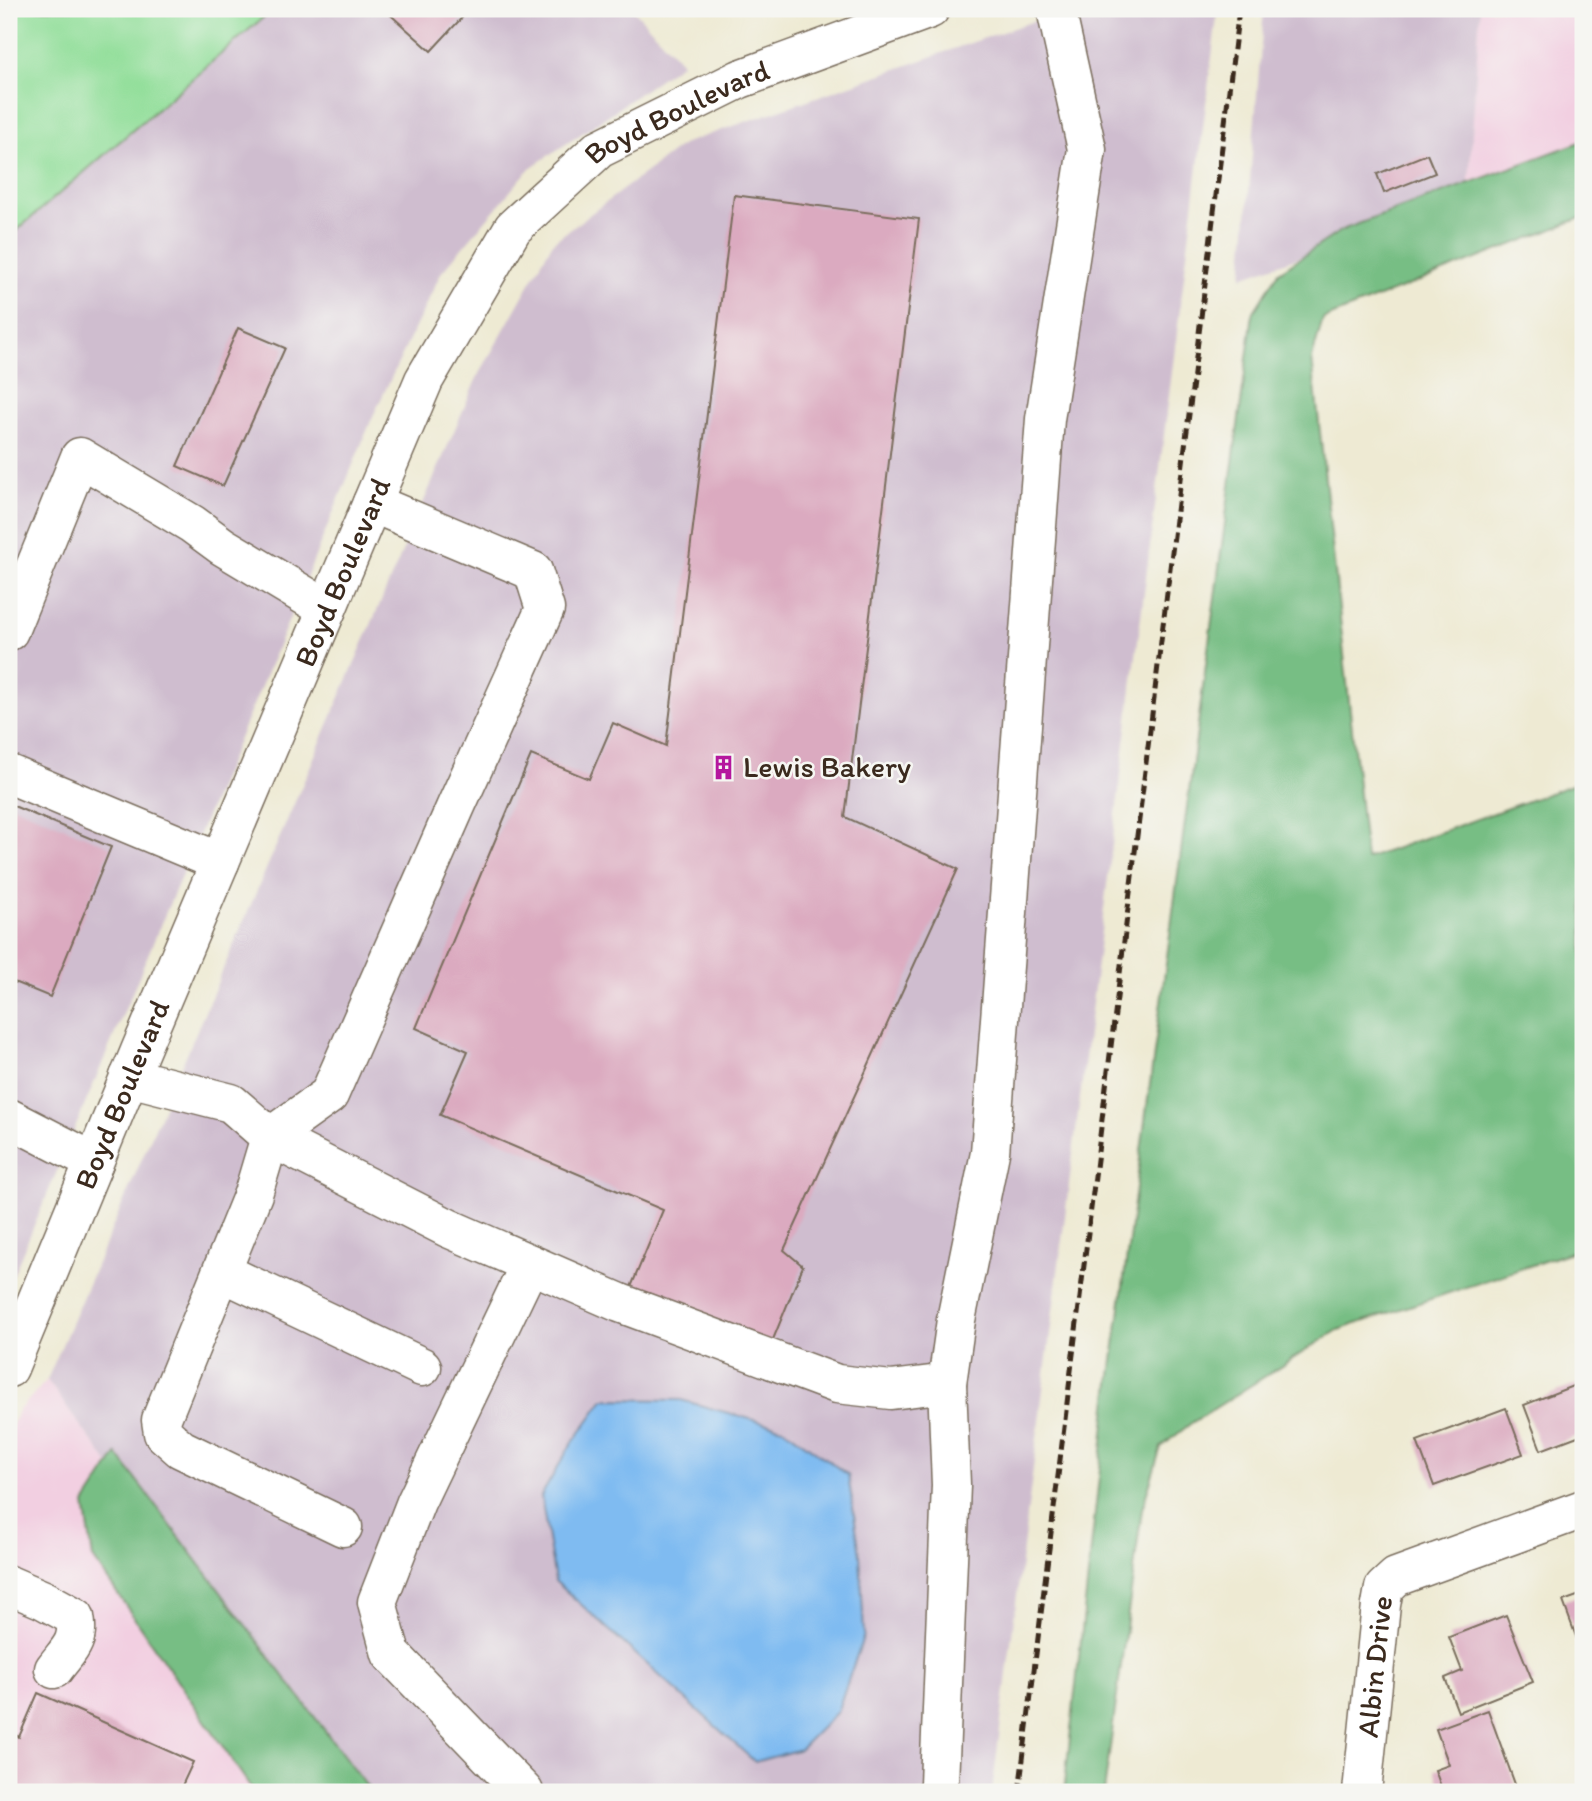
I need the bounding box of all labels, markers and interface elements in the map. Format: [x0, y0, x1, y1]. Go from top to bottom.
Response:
street label: Boyd Boulevard [576, 51, 774, 172]
street label: Boyd Boulevard [286, 472, 399, 672]
place label: Lewis Bakery [743, 748, 911, 785]
building icon: Lewis Bakery [709, 753, 737, 781]
street label: Boyd Boulevard [66, 994, 178, 1195]
street label: Albin Drive [1349, 1592, 1400, 1739]

